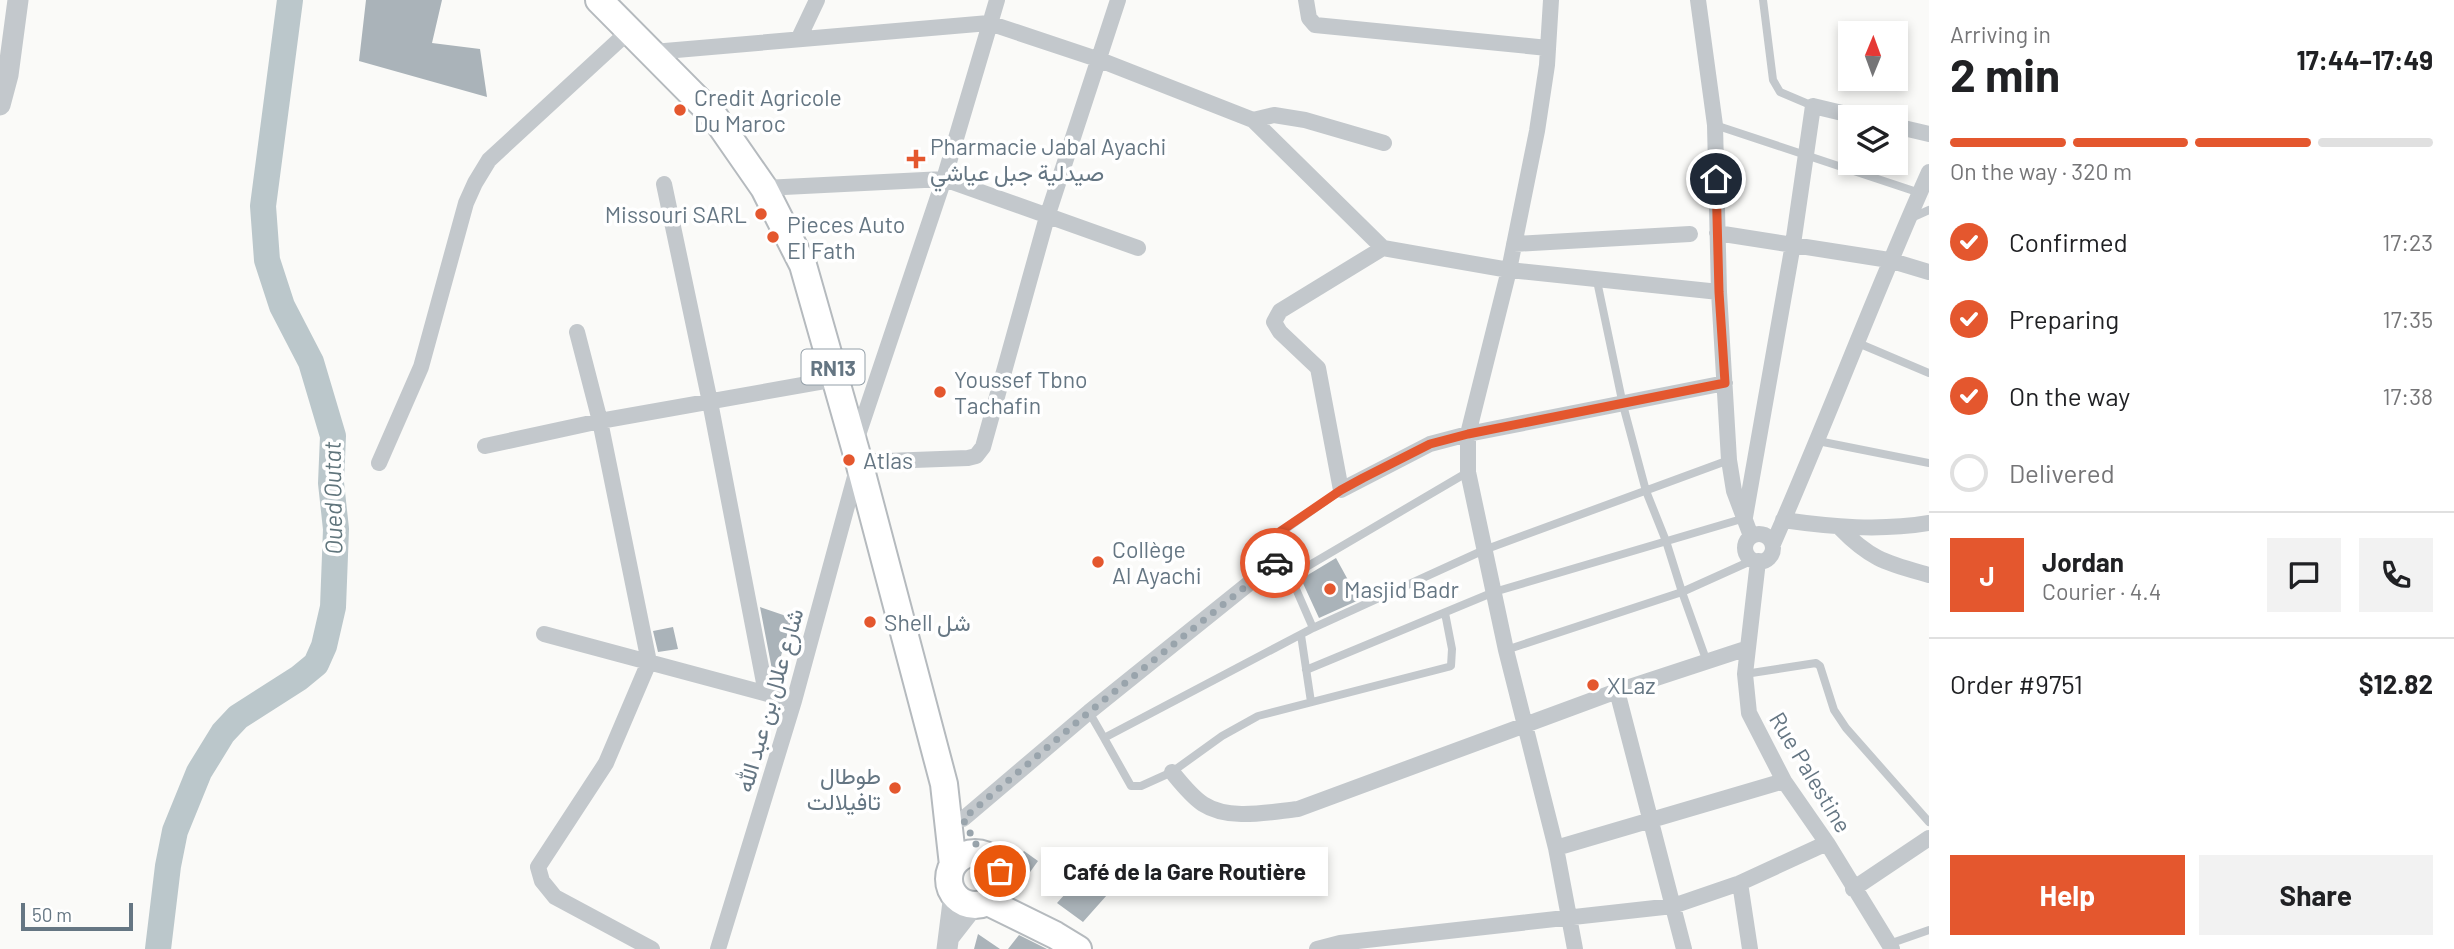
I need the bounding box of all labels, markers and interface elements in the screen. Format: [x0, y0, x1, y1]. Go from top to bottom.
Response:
text: Arriving in [1950, 20, 2051, 48]
north arrow [1838, 21, 1908, 91]
map controls [1838, 21, 1908, 175]
text: 17:44–17:49 [2296, 44, 2433, 75]
text: 2 min [1950, 46, 2060, 101]
place label: Credit Agricole Du Maroc [694, 83, 842, 137]
marker: Credit Agricole Du Maroc [672, 102, 688, 118]
button: layers [1838, 105, 1908, 175]
place label: Pharmacie Jabal Ayachi صيدلية جبل عياشي [930, 132, 1166, 192]
pin [1686, 149, 1746, 209]
marker: Pharmacie Jabal Ayachi صيدلية جبل عياشي [908, 151, 924, 167]
text: On the way · 320 m [1950, 157, 2132, 185]
icon: home [1697, 160, 1735, 198]
place label: Missouri SARL [605, 200, 747, 228]
marker: Missouri SARL [753, 206, 769, 222]
place label: Pieces Auto El Fath [787, 210, 905, 264]
icon: check [1950, 223, 1988, 261]
text: Confirmed [2009, 226, 2128, 257]
text: 17:23 [2382, 228, 2433, 256]
marker: Pieces Auto El Fath [765, 229, 781, 245]
icon: check [1950, 300, 1988, 338]
text: Preparing [2009, 303, 2119, 334]
text: 17:35 [2383, 305, 2433, 333]
road number: RN13 [802, 350, 864, 384]
place label: Youssef Tbno Tachafin [954, 365, 1088, 419]
icon: check [1950, 377, 1988, 415]
text: On the way [2009, 380, 2130, 411]
text: 17:38 [2382, 382, 2433, 410]
marker: Youssef Tbno Tachafin [932, 384, 948, 400]
water label: Oued Outat [317, 441, 347, 555]
place label: Atlas [863, 446, 913, 474]
marker: Atlas [841, 452, 857, 468]
text: Delivered [2009, 457, 2115, 488]
courier [1240, 528, 1310, 598]
place label: Collège Al Ayachi [1112, 535, 1202, 589]
button: chat [2267, 538, 2341, 612]
button: phone [2359, 538, 2433, 612]
icon: car [1256, 544, 1294, 582]
text: Jordan [2042, 546, 2124, 577]
marker: Collège Al Ayachi [1090, 554, 1106, 570]
text: J [1979, 560, 1995, 591]
place label: Masjid Badr [1344, 575, 1460, 603]
text: Courier · 4.4 [2042, 577, 2161, 605]
marker: Masjid Badr [1322, 581, 1338, 597]
street label: شارع علال بن عبد الله [729, 605, 811, 796]
place label: Shell شل [884, 608, 971, 637]
marker: Shell شل [862, 614, 878, 630]
text: Order #9751 [1950, 668, 2083, 699]
text: $12.82 [2359, 668, 2433, 699]
place label: XLaz [1607, 671, 1656, 699]
marker: XLaz [1585, 677, 1601, 693]
street label: Rue Palestine [1764, 707, 1858, 837]
place label: طوطال تافيلالت [807, 761, 881, 815]
marker: طوطال تافيلالت [887, 780, 903, 796]
pin [970, 841, 1030, 901]
callout: Café de la Gare Routière [1042, 846, 1329, 896]
icon: bag [981, 852, 1019, 890]
button: Help [1950, 855, 2185, 935]
button: Share [2199, 855, 2433, 935]
text: Café de la Gare Routière [1063, 857, 1306, 885]
scale bar [21, 900, 133, 932]
text: 50 m [32, 903, 72, 926]

